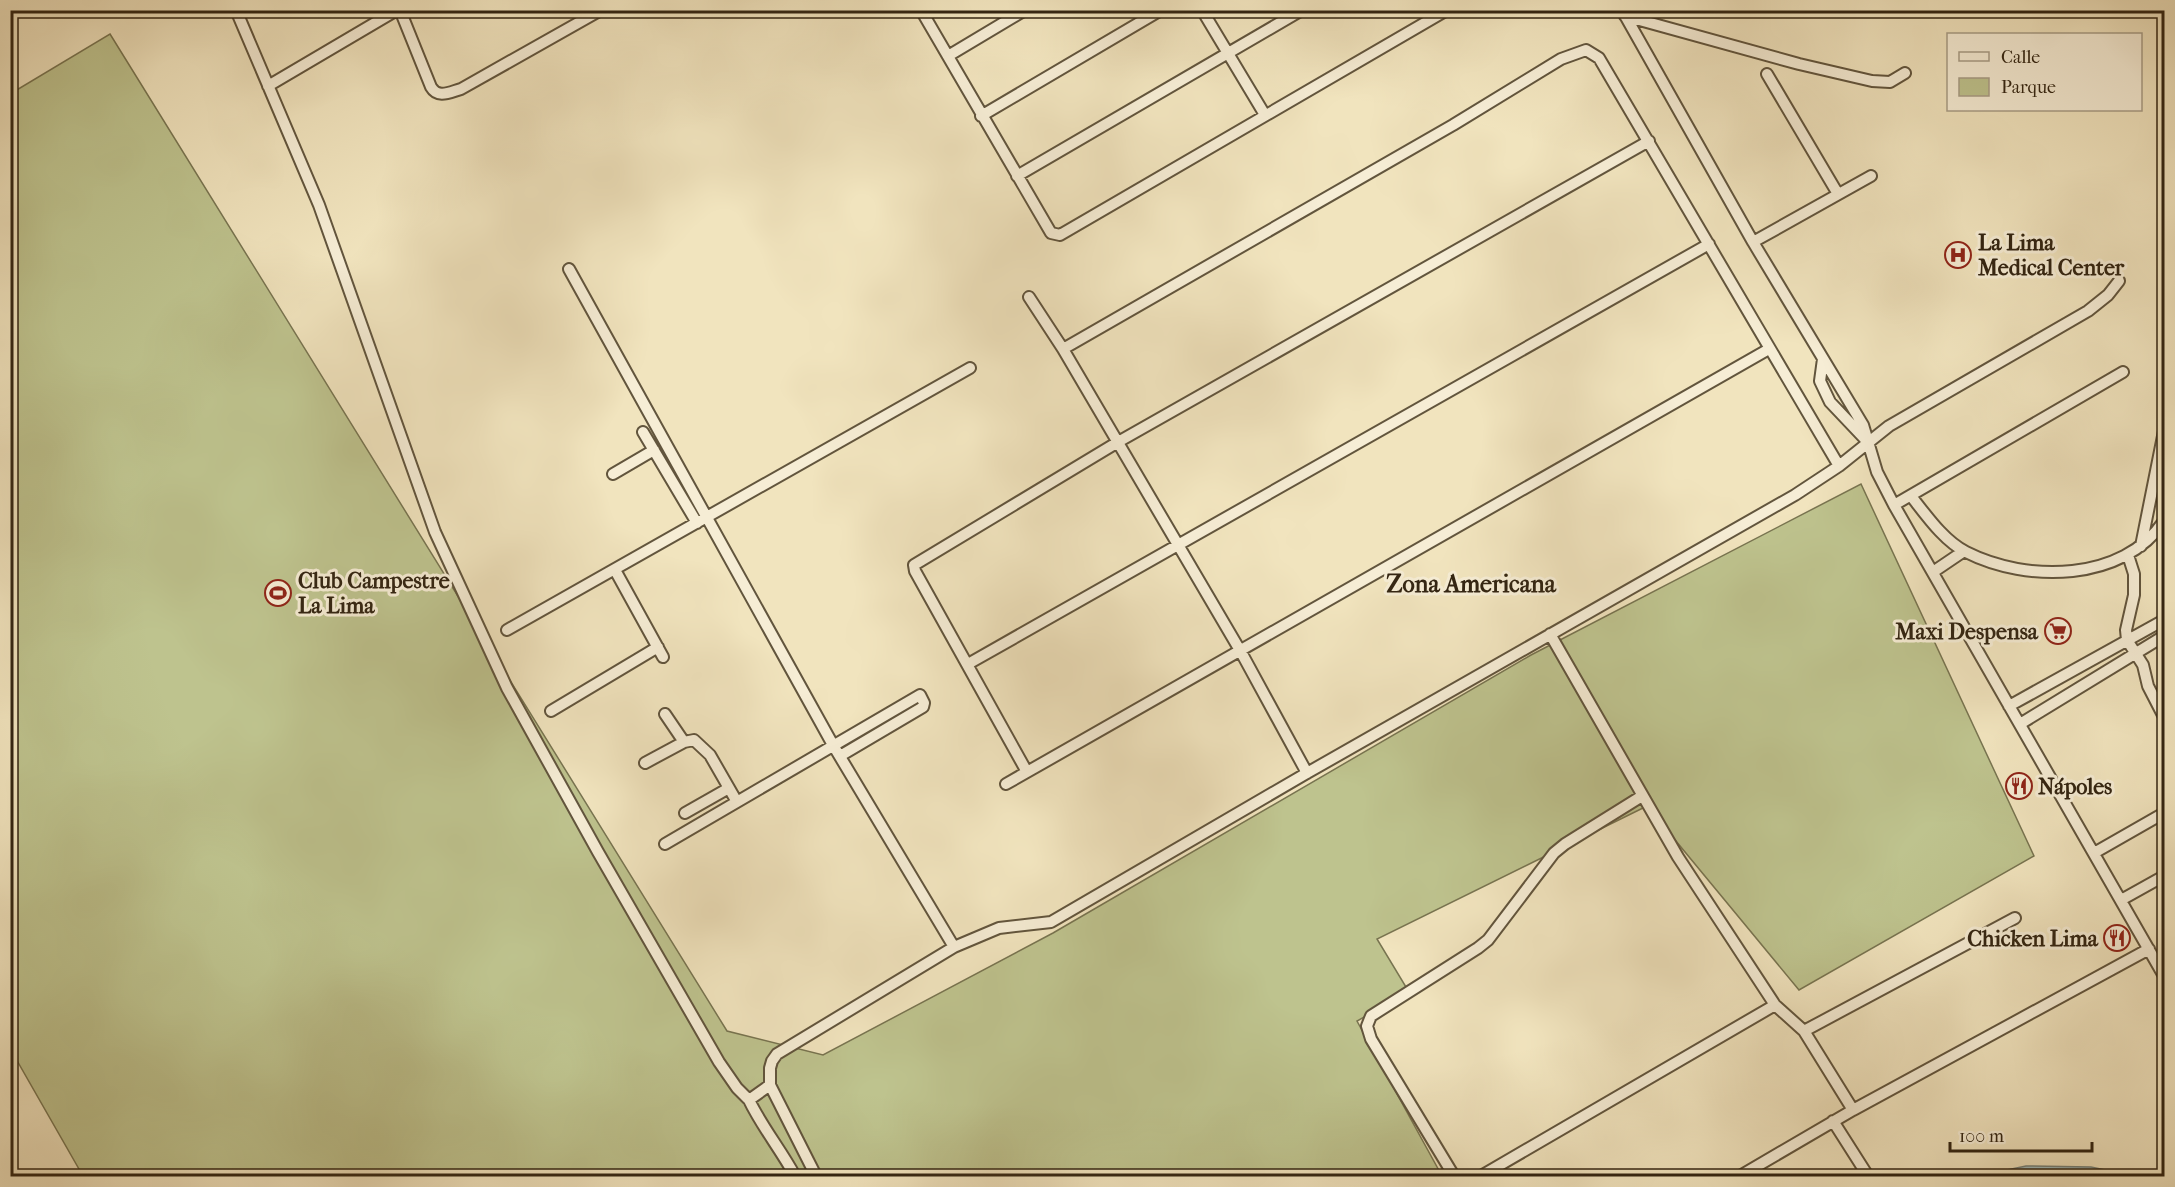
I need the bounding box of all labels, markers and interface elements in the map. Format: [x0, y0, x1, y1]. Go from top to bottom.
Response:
legend [1947, 33, 2142, 111]
text: Calle [2001, 47, 2040, 68]
text: Parque [2001, 77, 2056, 98]
place label: La Lima Medical Center [1977, 230, 2125, 281]
hospital icon: La Lima Medical Center [1943, 240, 1973, 270]
place label: Club Campestre La Lima [298, 568, 450, 619]
district label: Zona Americana [1386, 570, 1557, 598]
sports icon: Club Campestre La Lima [263, 578, 293, 608]
supermarket icon: Maxi Despensa [2043, 616, 2073, 646]
place label: Maxi Despensa [1894, 619, 2039, 645]
restaurant icon: Nápoles [2004, 771, 2034, 801]
place label: Nápoles [2038, 774, 2112, 800]
restaurant icon: Chicken Lima [2102, 923, 2132, 953]
place label: Chicken Lima [1967, 926, 2099, 952]
scale bar [1950, 1115, 2092, 1153]
text: 100 m [1959, 1126, 2004, 1147]

